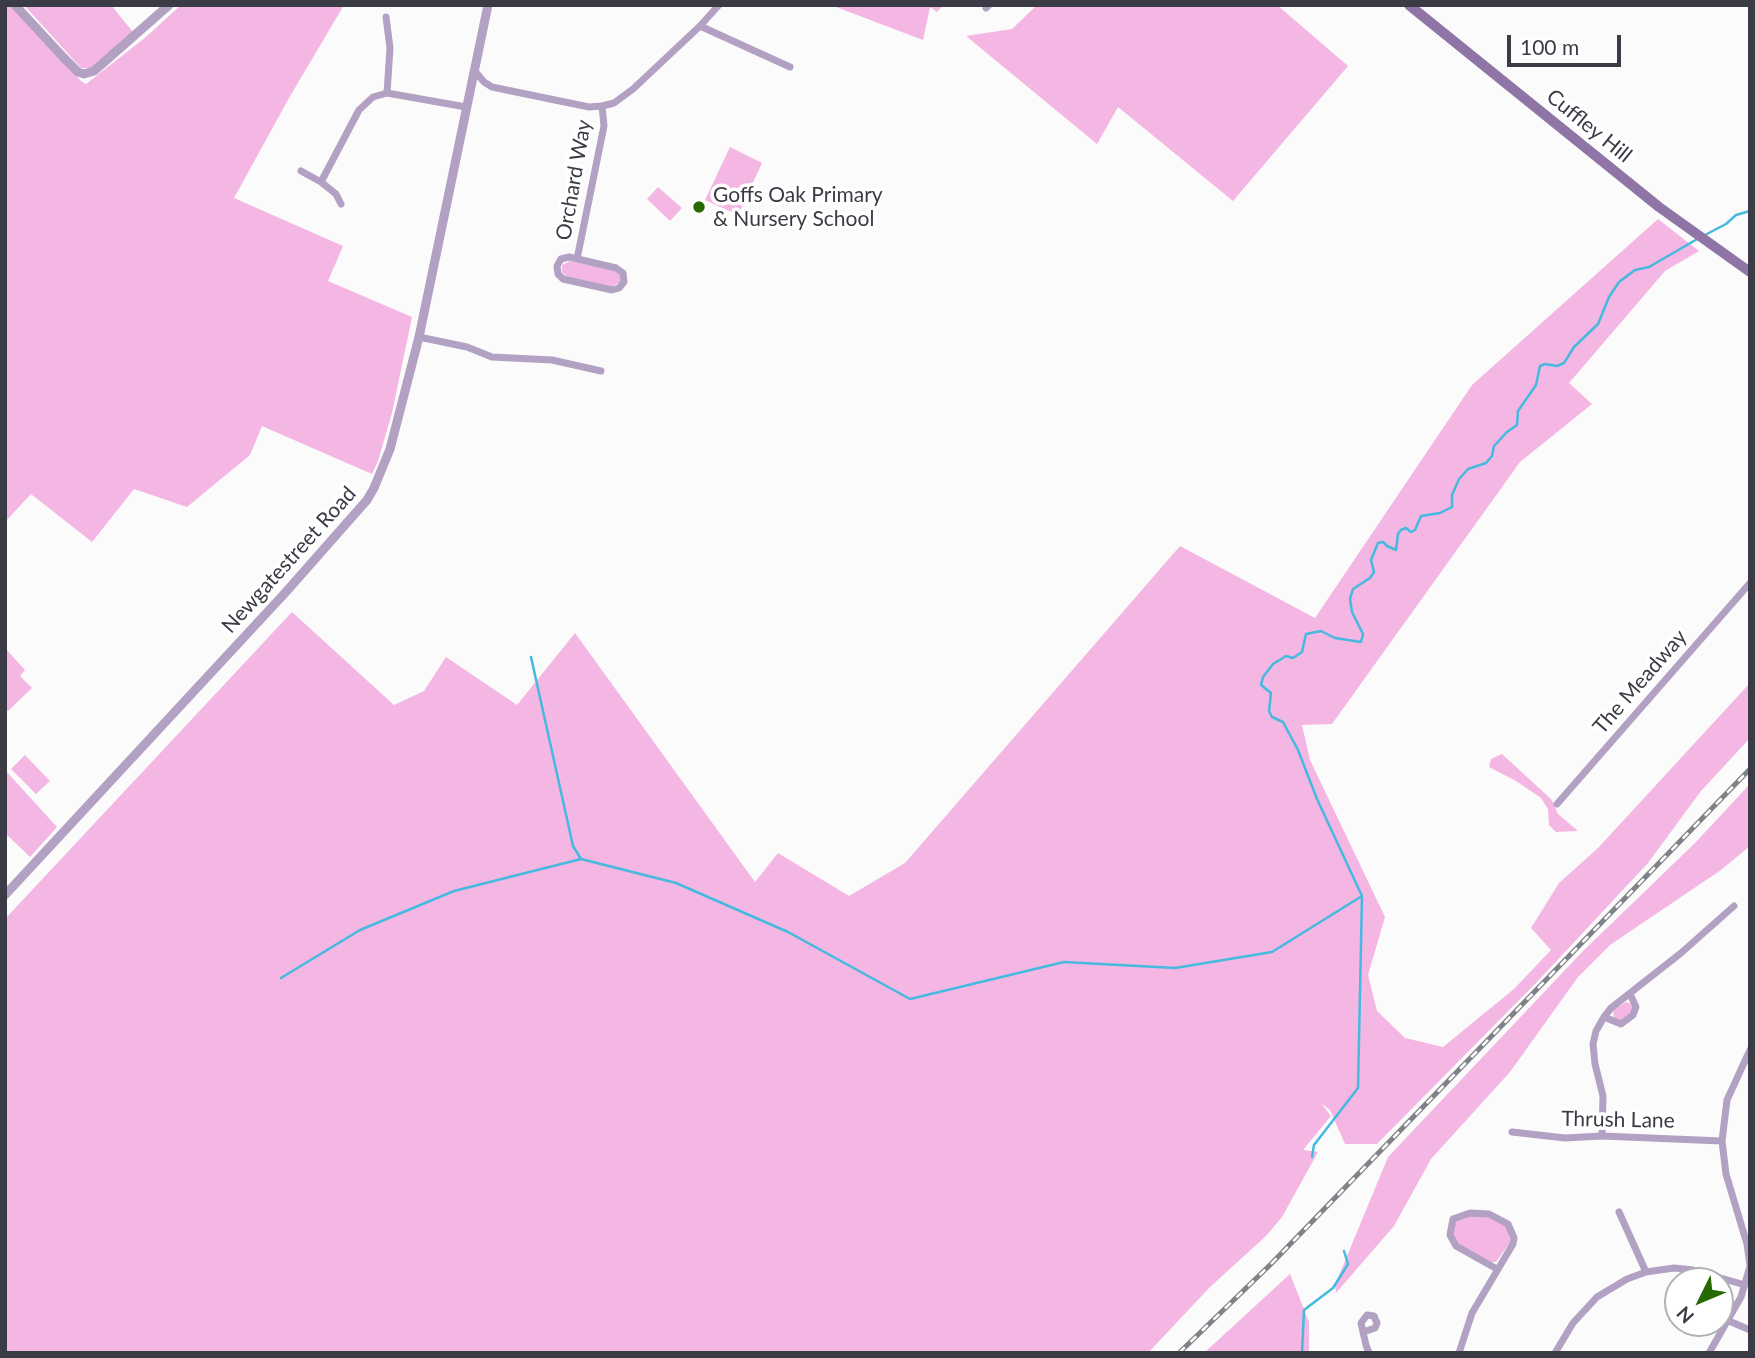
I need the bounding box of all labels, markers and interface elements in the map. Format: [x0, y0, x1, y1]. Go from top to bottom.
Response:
scale bar [1510, 21, 1624, 65]
text: 100 m [1520, 34, 1579, 59]
street label: Cuffley Hill [1541, 84, 1637, 168]
street label: Orchard Way [551, 118, 597, 242]
place label: Goffs Oak Primary & Nursery School [713, 182, 883, 232]
marker: Goffs Oak Primary & Nursery School [691, 199, 707, 215]
street label: Newgatestreet Road [217, 482, 361, 638]
street label: The Meadway [1588, 625, 1692, 739]
street label: Thrush Lane [1561, 1106, 1675, 1134]
north arrow [1664, 1267, 1734, 1337]
text: N [1671, 1302, 1698, 1329]

